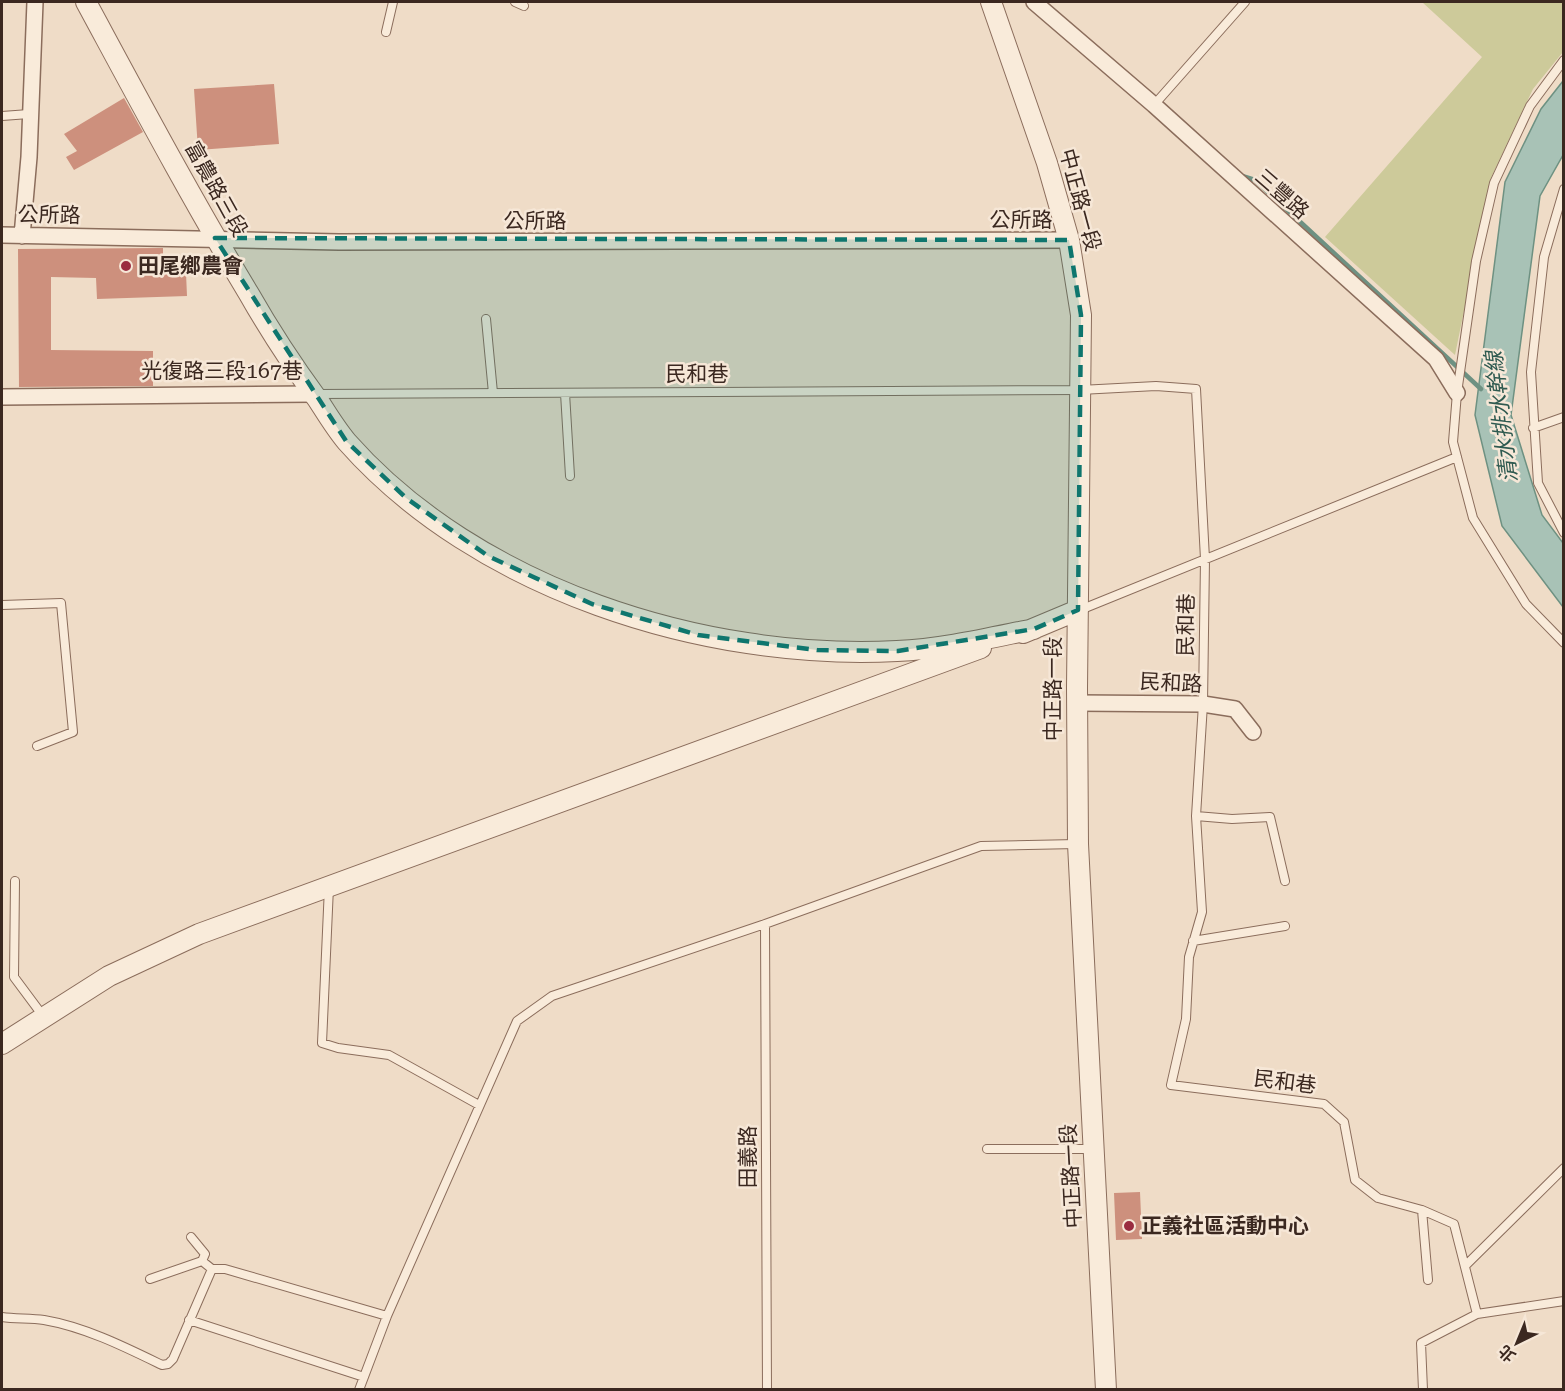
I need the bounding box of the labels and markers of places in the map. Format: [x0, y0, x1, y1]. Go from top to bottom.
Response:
place label: 田尾鄉農會 [138, 254, 243, 278]
marker: 田尾鄉農會 [119, 259, 133, 273]
place label: 正義社區活動中心 [1141, 1214, 1309, 1238]
marker: 正義社區活動中心 [1122, 1219, 1136, 1233]

